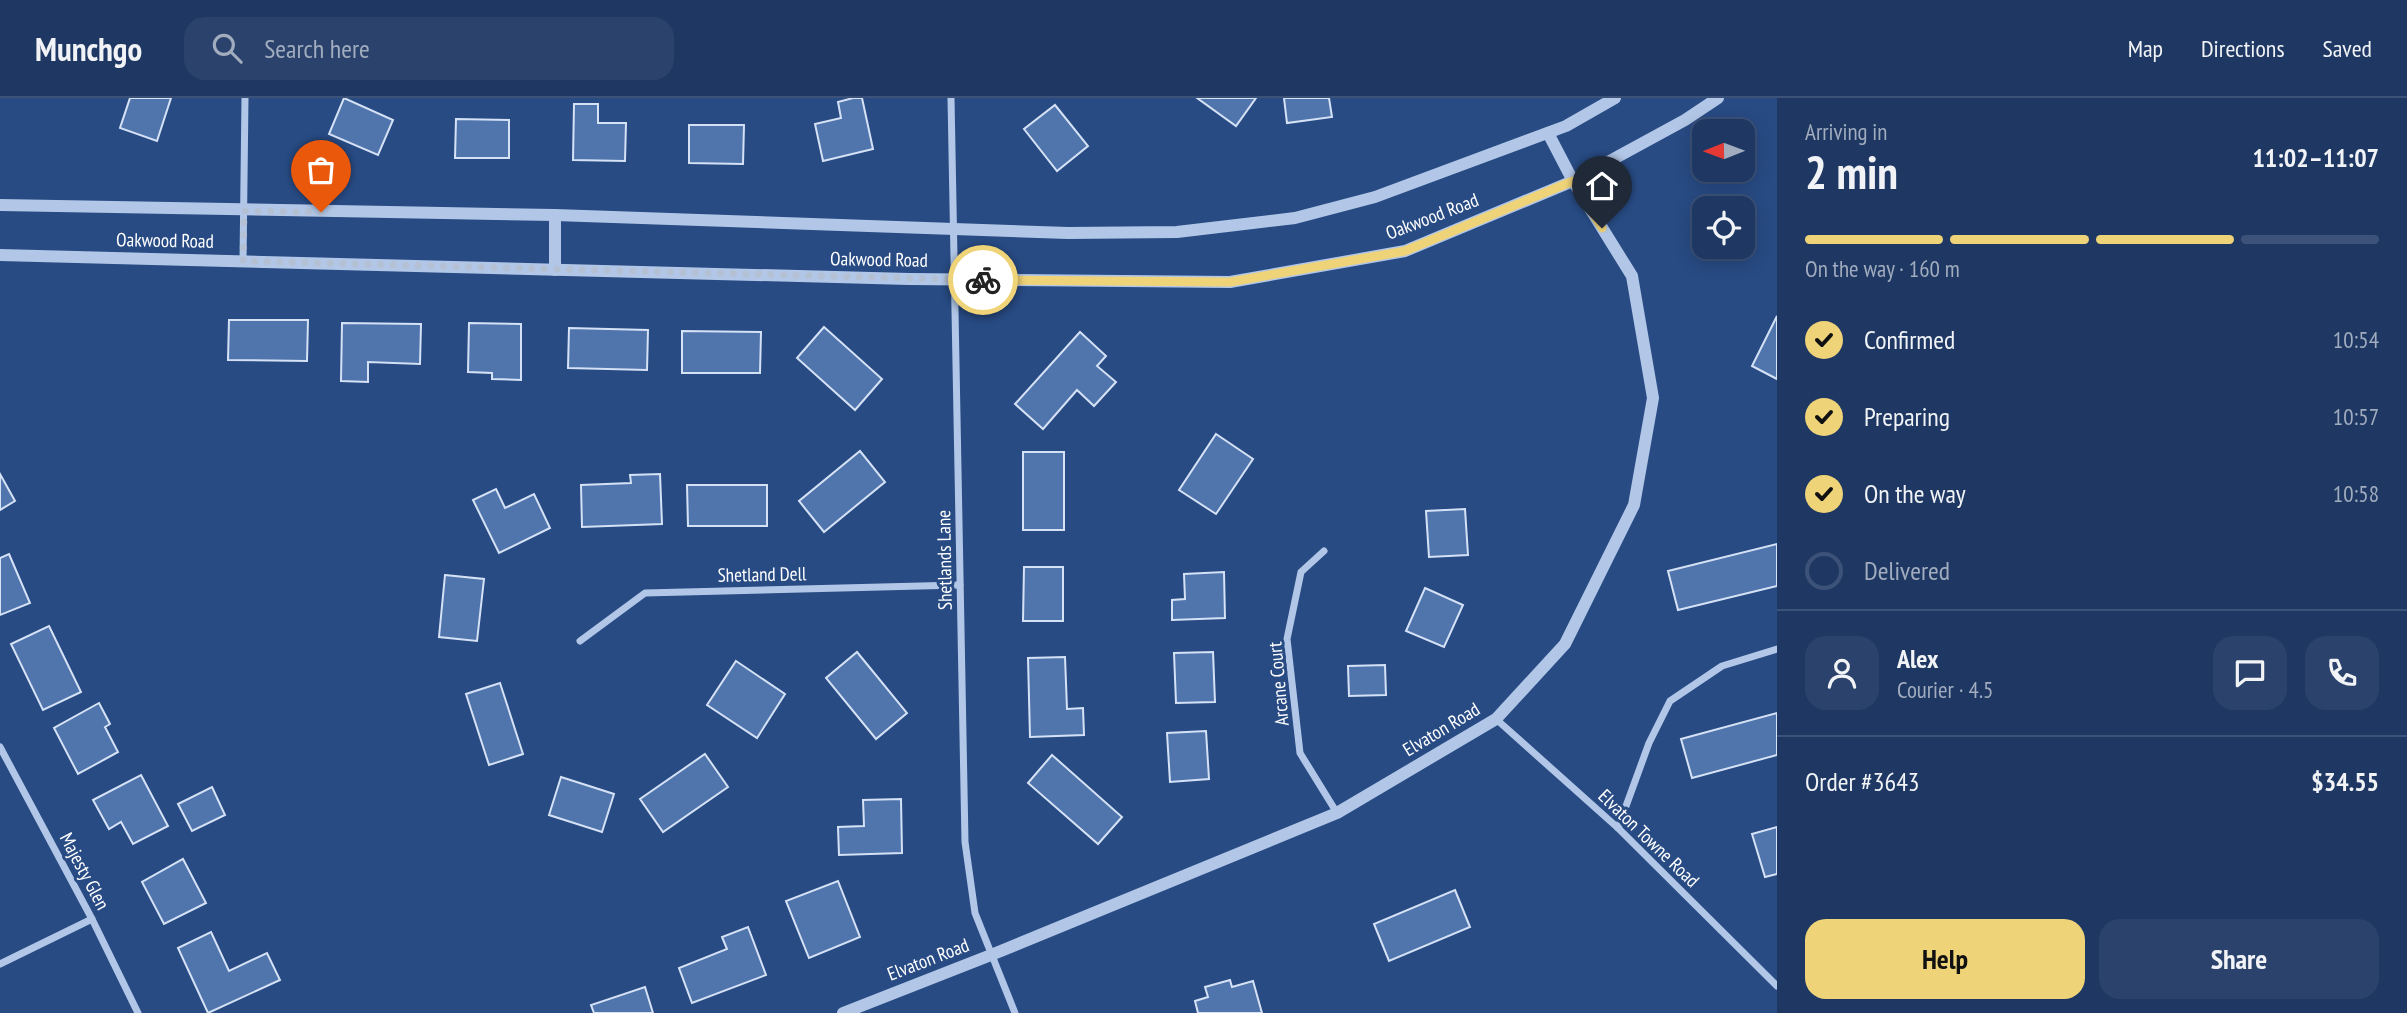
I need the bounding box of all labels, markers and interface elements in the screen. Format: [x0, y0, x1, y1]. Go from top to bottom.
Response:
search box [184, 17, 674, 80]
text: Munchgo [35, 27, 142, 70]
icon: search [208, 29, 246, 67]
text: Search here [264, 32, 370, 65]
text: Map [2128, 33, 2163, 64]
text: Directions [2201, 33, 2285, 64]
text: Saved [2323, 33, 2372, 64]
text: Arriving in [1805, 117, 1887, 146]
north arrow [1692, 119, 1755, 182]
map controls [1692, 119, 1755, 259]
pin [291, 140, 351, 212]
text: 11:02–11:07 [2252, 141, 2379, 174]
text: 2 min [1805, 142, 1898, 202]
icon: bag [302, 151, 340, 189]
pin [1572, 156, 1632, 228]
icon: home [1583, 167, 1621, 205]
street label: Oakwood Road [1382, 187, 1482, 245]
button: locate [1692, 196, 1755, 259]
street label: Oakwood Road [116, 227, 214, 253]
courier [948, 245, 1018, 315]
street label: Oakwood Road [830, 246, 928, 272]
text: On the way · 160 m [1805, 254, 1960, 283]
icon: bike [964, 261, 1002, 299]
icon: check [1805, 321, 1843, 359]
text: Confirmed [1864, 323, 1955, 356]
text: 10:54 [2333, 325, 2379, 354]
icon: check [1805, 398, 1843, 436]
text: Preparing [1864, 400, 1950, 433]
text: 10:57 [2333, 402, 2379, 431]
icon: check [1805, 475, 1843, 513]
text: On the way [1864, 477, 1966, 510]
text: 10:58 [2333, 479, 2379, 508]
street label: Shetlands Lane [931, 510, 957, 610]
text: Delivered [1864, 554, 1950, 587]
street label: Shetland Dell [717, 561, 807, 587]
button: person [1805, 636, 1879, 710]
button: chat [2213, 636, 2287, 710]
button: phone [2305, 636, 2379, 710]
street label: Arcane Court [1262, 640, 1294, 727]
text: Alex [1897, 642, 1938, 675]
text: Courier · 4.5 [1897, 675, 1993, 704]
street label: Elvaton Road [1398, 697, 1484, 761]
text: Order #3643 [1805, 765, 1920, 798]
text: $34.55 [2311, 765, 2379, 798]
street label: Elvaton Towne Road [1594, 784, 1704, 892]
street label: Majesty Glen [55, 828, 115, 914]
button: Help [1805, 919, 2085, 999]
button: Share [2099, 919, 2379, 999]
street label: Elvaton Road [884, 932, 972, 986]

